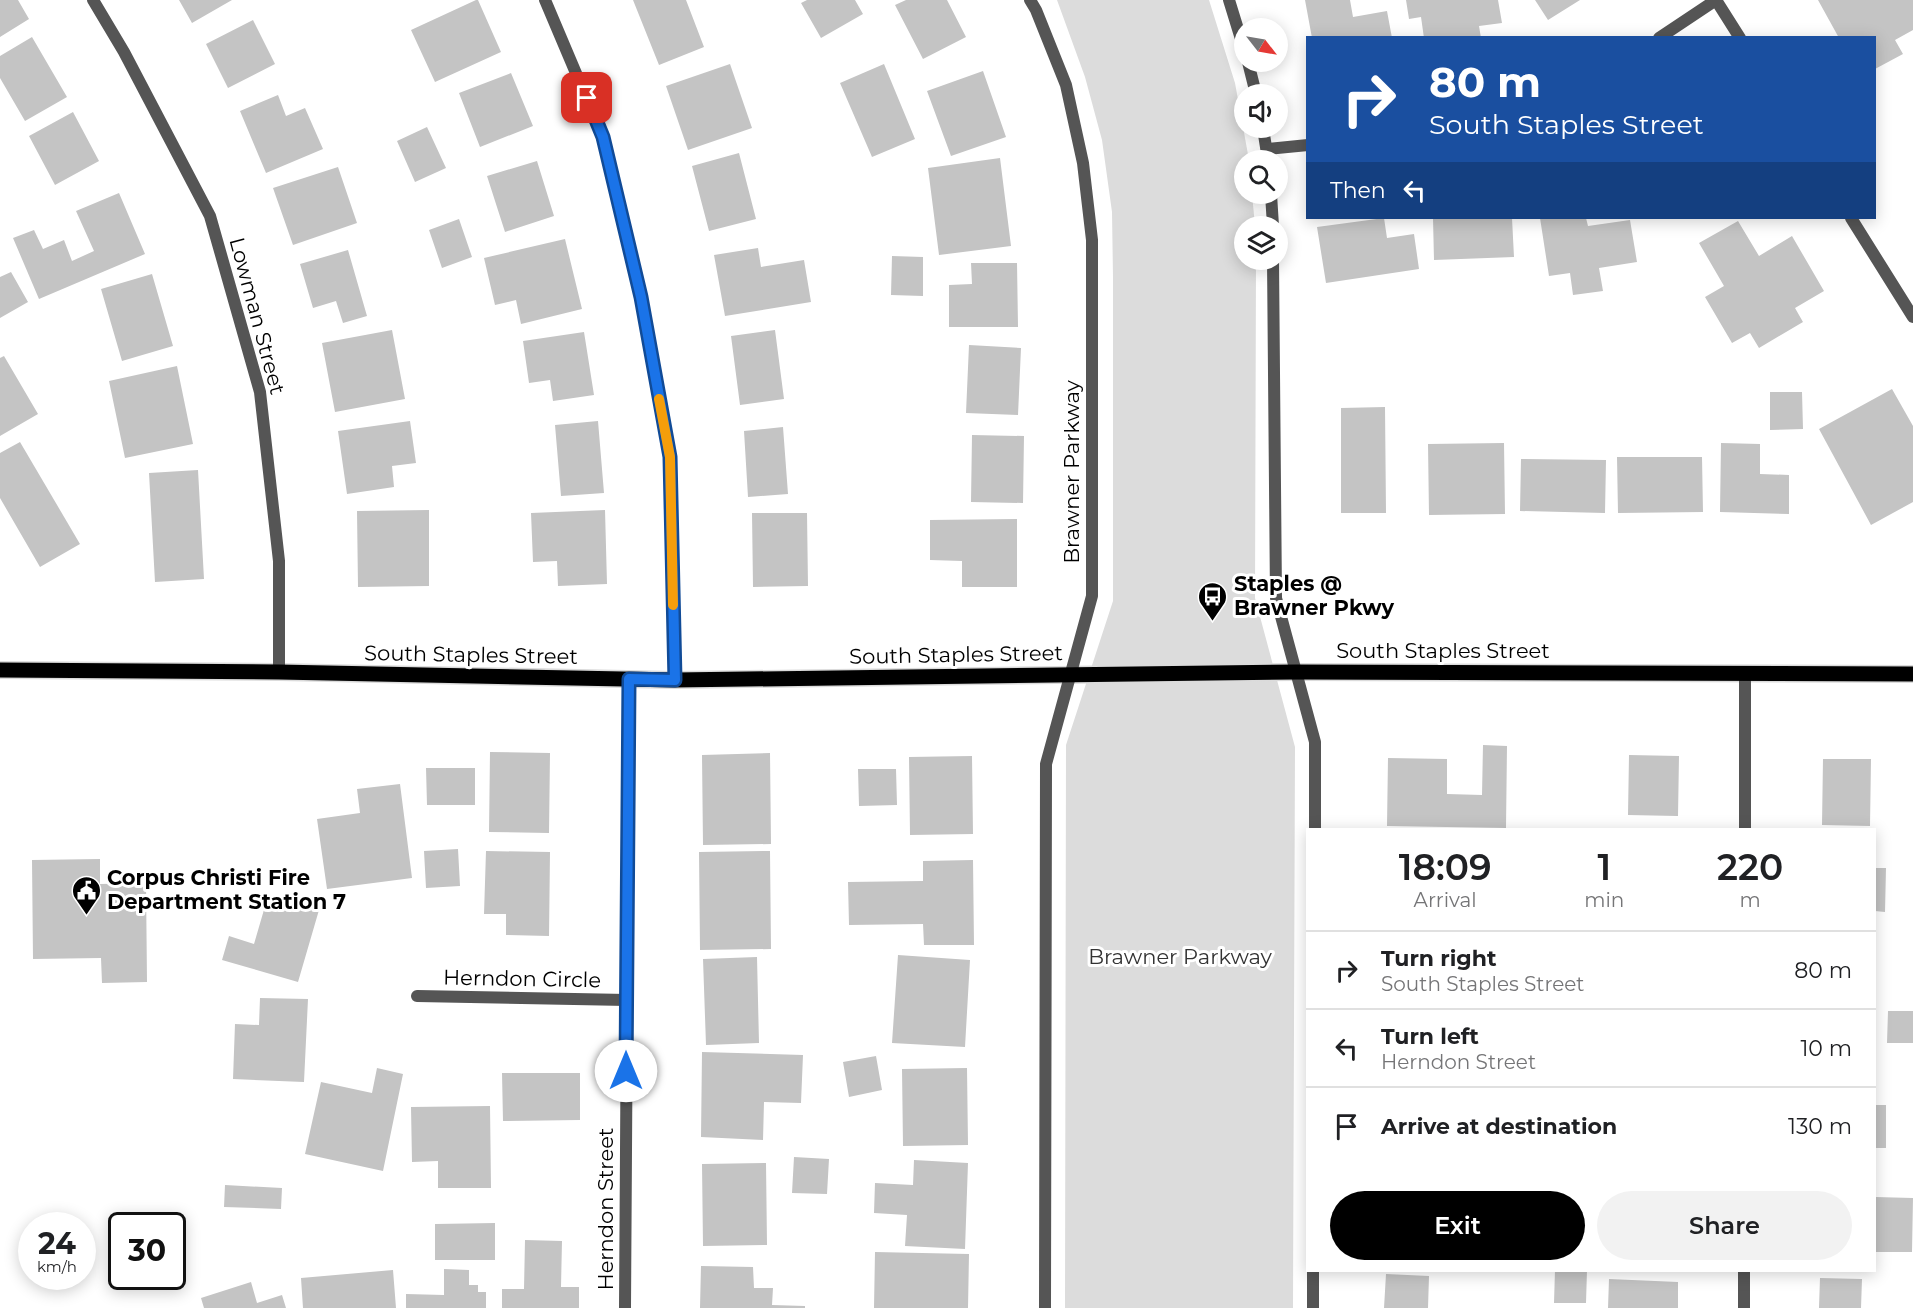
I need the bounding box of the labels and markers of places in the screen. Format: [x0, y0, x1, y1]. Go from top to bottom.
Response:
pin [561, 72, 612, 123]
place label: Staples @ Brawner Pkwy [1234, 571, 1394, 620]
bus stop icon: Staples @ Brawner Pkwy [1197, 580, 1229, 622]
place label: Corpus Christi Fire Department Station 7 [107, 865, 346, 914]
public building icon: Corpus Christi Fire Department Station 7 [70, 874, 102, 916]

